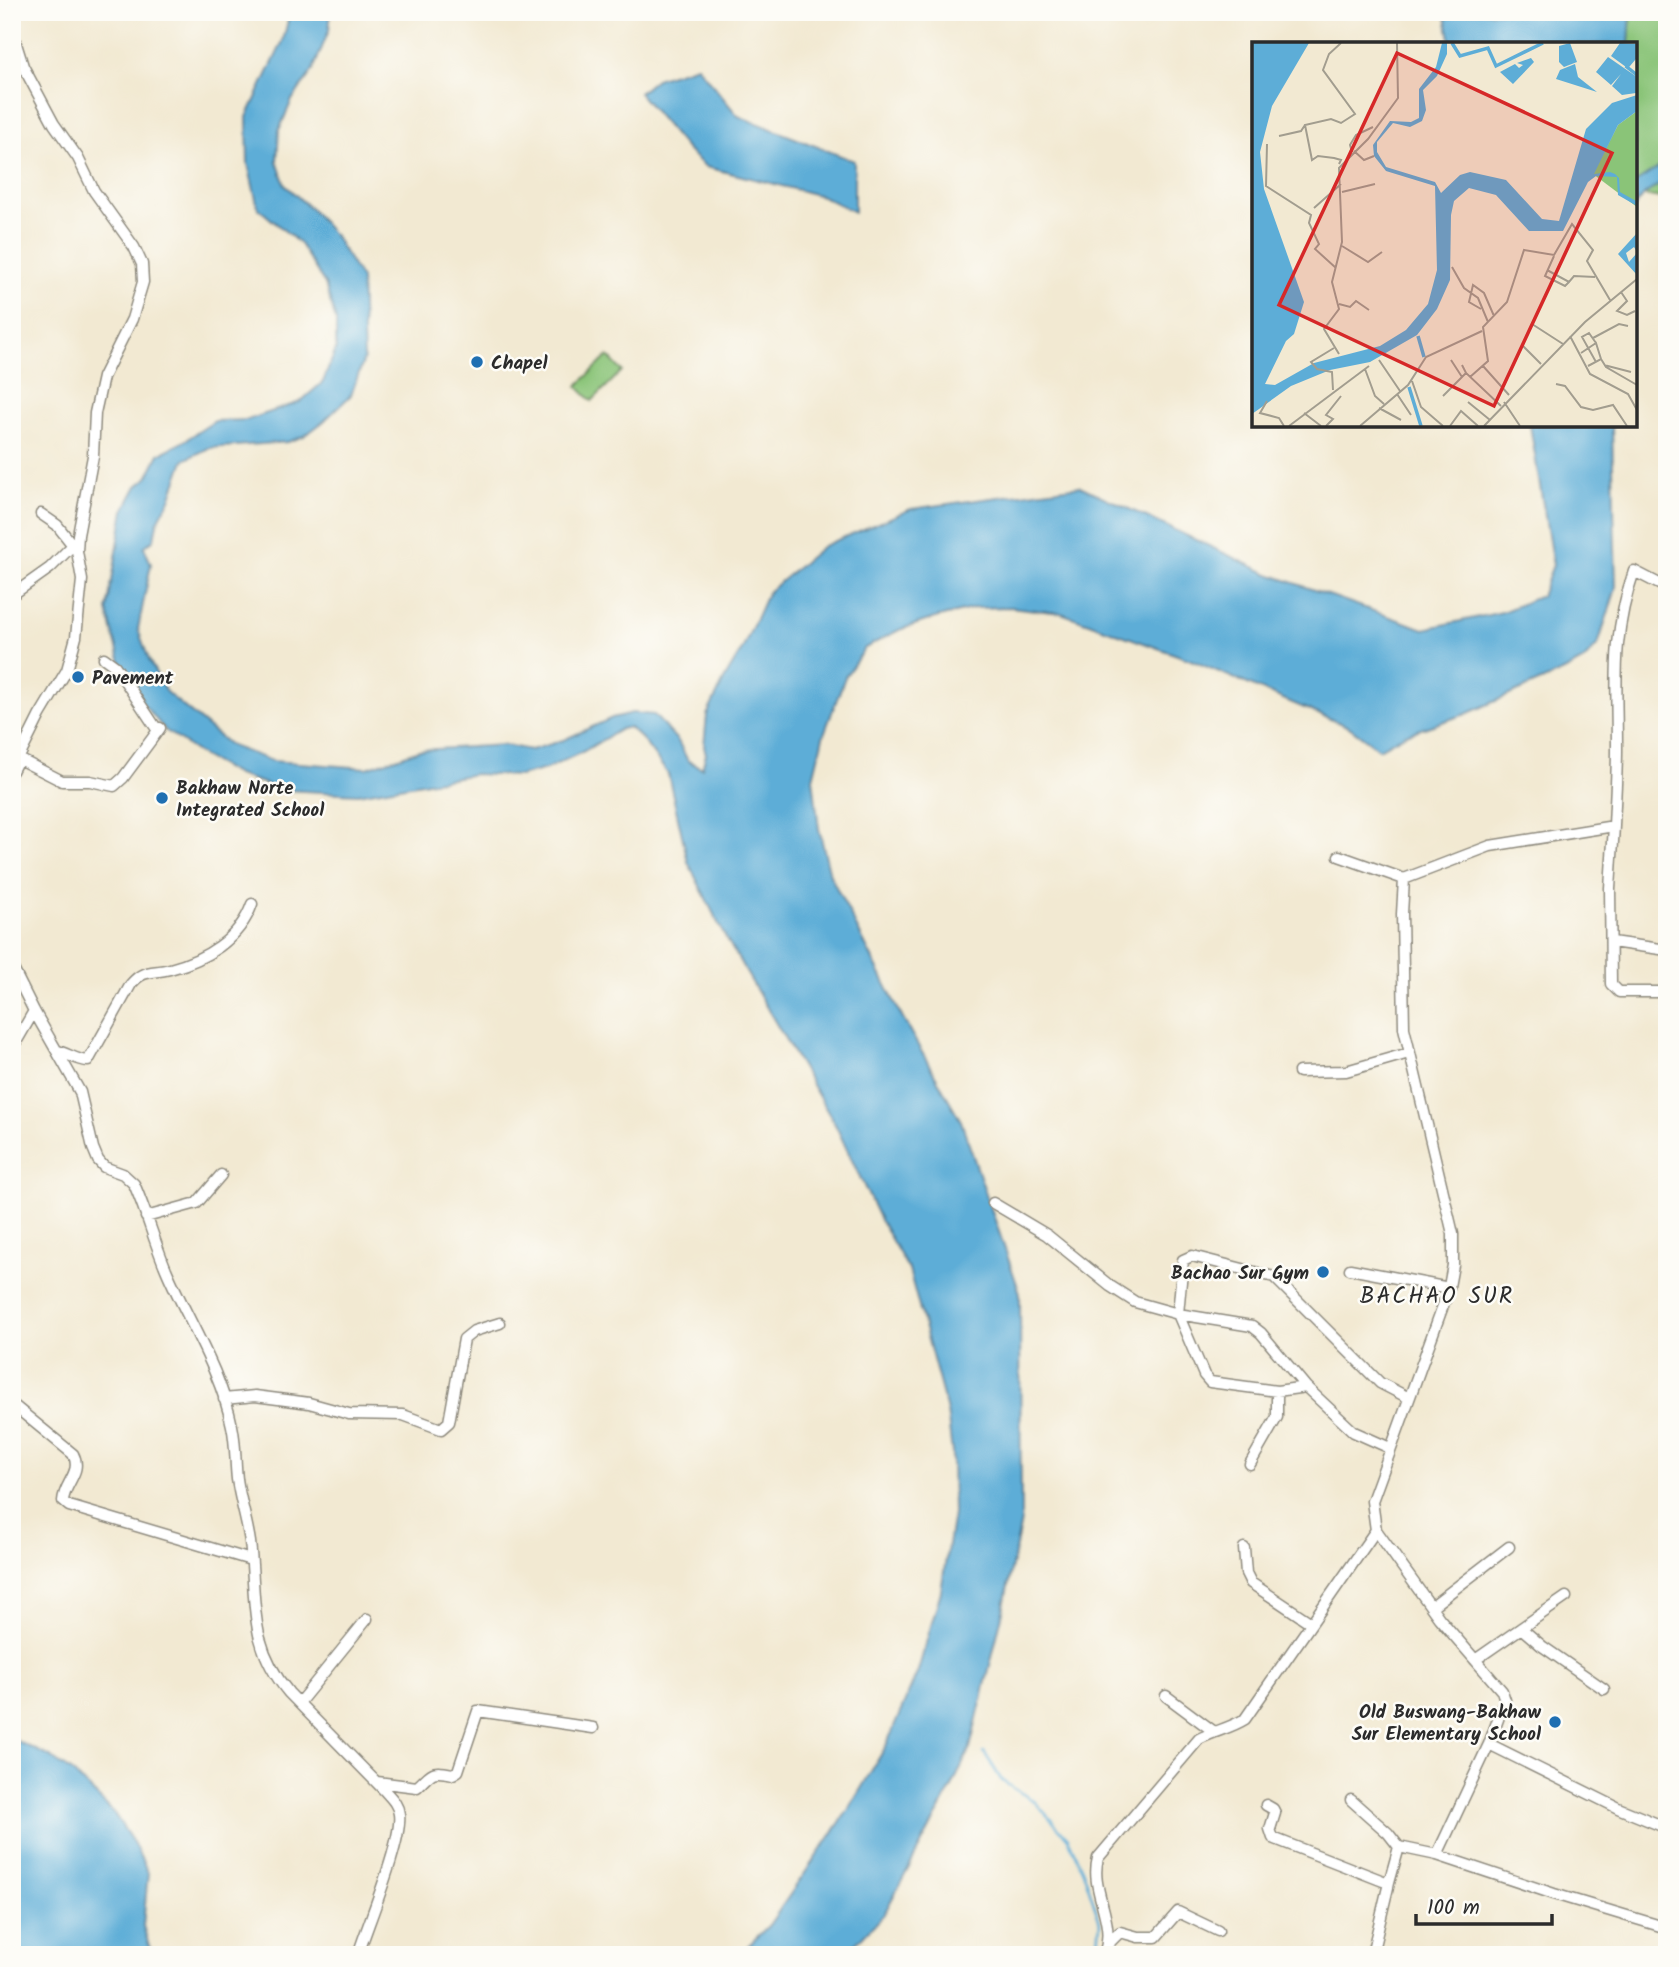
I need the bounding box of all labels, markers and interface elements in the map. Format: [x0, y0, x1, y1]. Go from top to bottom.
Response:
inset map [1252, 42, 1637, 427]
place label: Chapel [491, 349, 549, 379]
marker: Chapel [469, 354, 485, 370]
place label: Pavement [92, 664, 174, 694]
marker: Pavement [70, 669, 86, 685]
place label: Bakhaw Norte Integrated School [176, 774, 325, 826]
marker: Bakhaw Norte Integrated School [154, 790, 170, 806]
place label: Bachao Sur Gym [1171, 1259, 1309, 1289]
marker: Bachao Sur Gym [1315, 1264, 1331, 1280]
district label: BACHAO SUR [1360, 1279, 1514, 1315]
place label: Old Buswang-Bakhaw Sur Elementary School [1352, 1698, 1542, 1750]
marker: Old Buswang-Bakhaw Sur Elementary School [1547, 1714, 1563, 1730]
scale bar [1416, 1883, 1553, 1927]
text: 100 m [1427, 1892, 1480, 1925]

